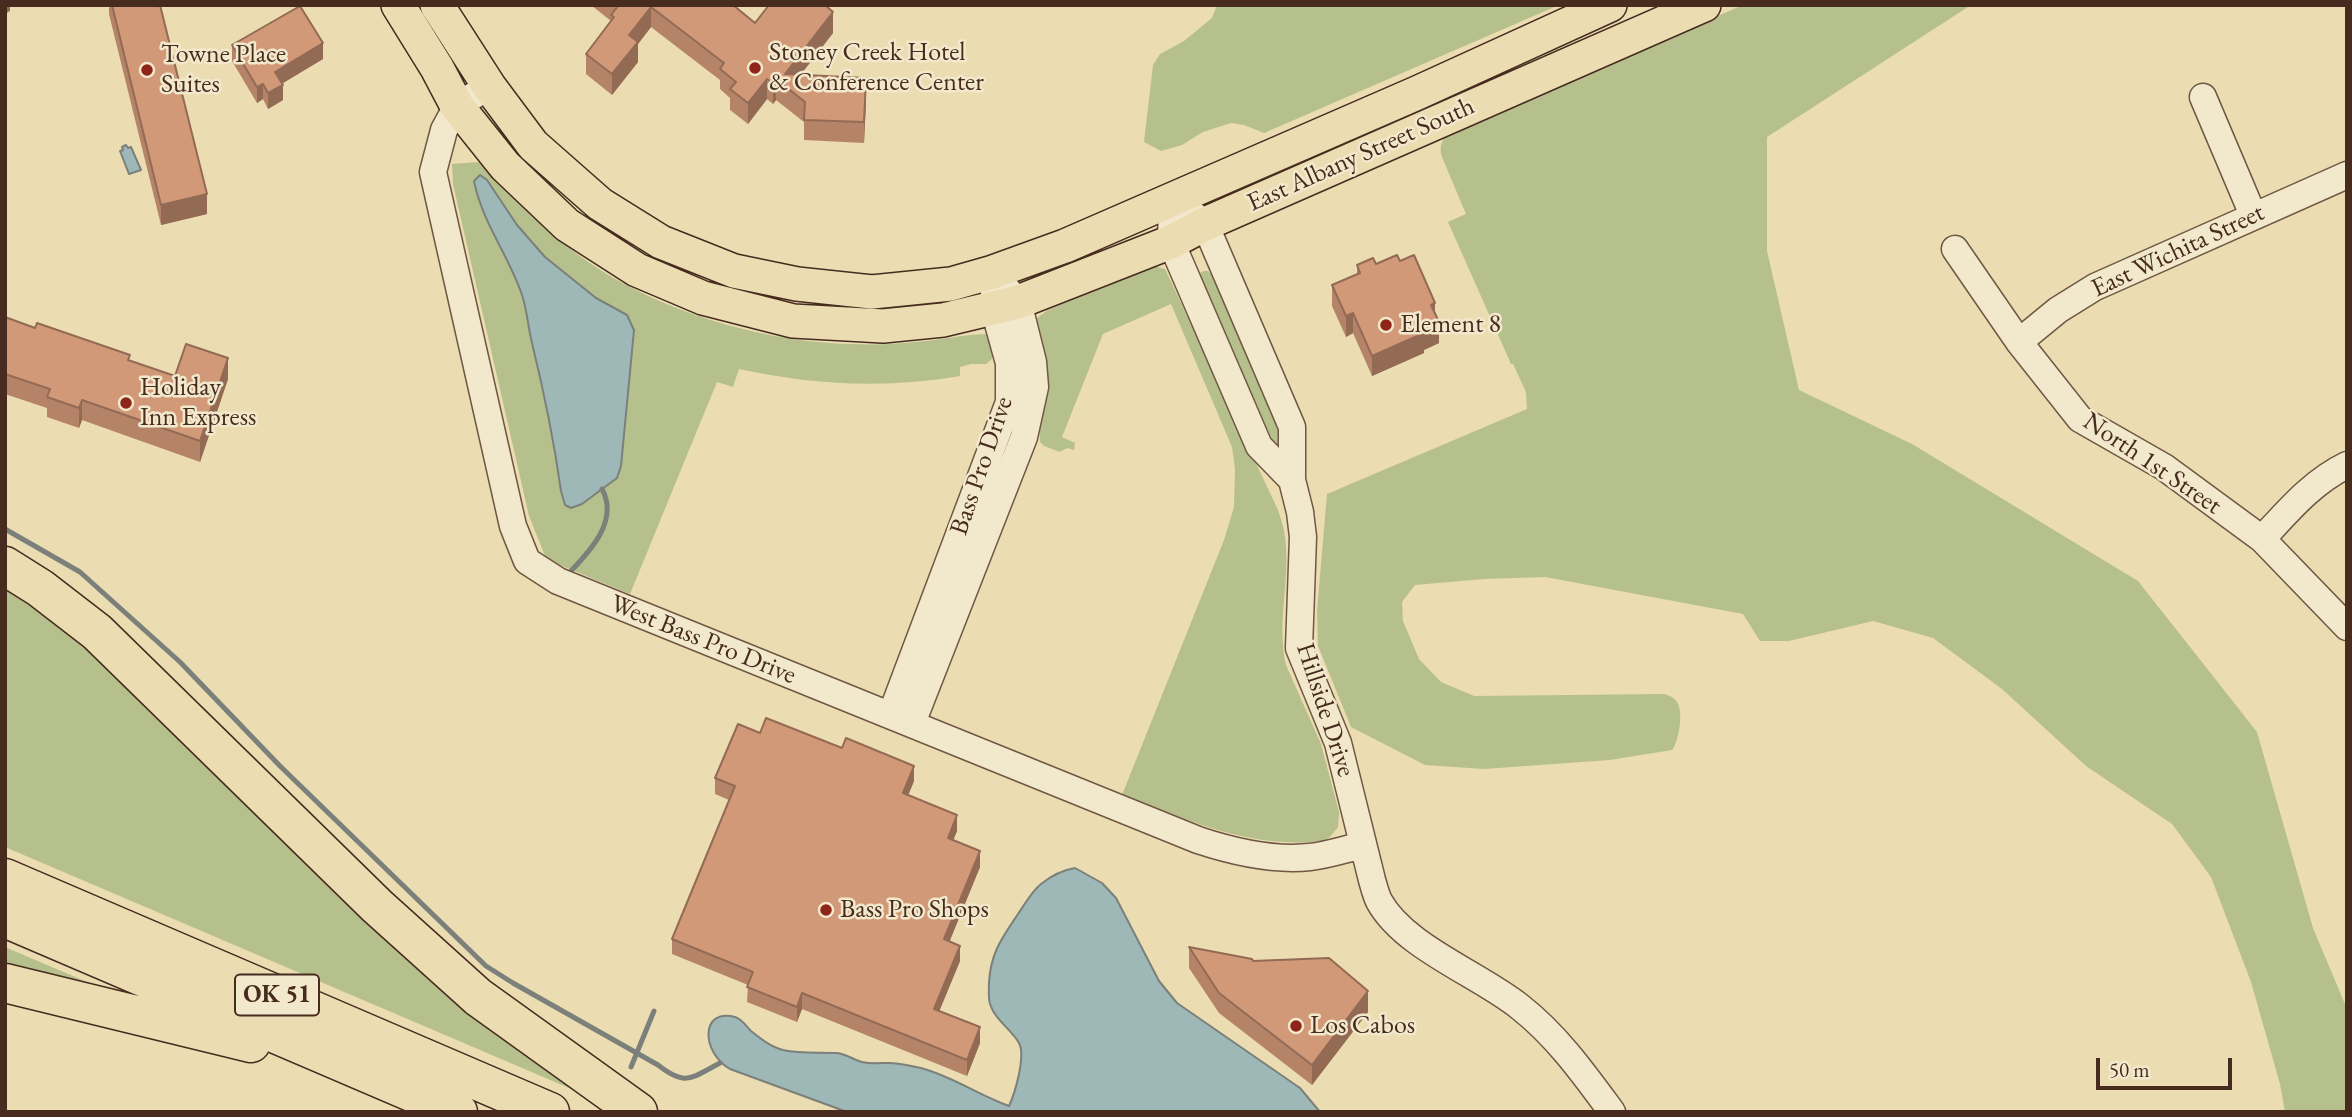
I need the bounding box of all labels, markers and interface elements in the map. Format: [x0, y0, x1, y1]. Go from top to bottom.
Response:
place label: Stoney Creek Hotel & Conference Center [769, 37, 984, 98]
place label: Towne Place Suites [161, 39, 286, 100]
marker: Stoney Creek Hotel & Conference Center [747, 60, 763, 76]
marker: Towne Place Suites [139, 62, 155, 78]
street label: East Albany Street South [1243, 91, 1479, 219]
street label: East Wichita Street [2087, 197, 2269, 305]
place label: Element 8 [1400, 309, 1501, 341]
marker: Element 8 [1378, 317, 1394, 333]
place label: Holiday Inn Express [140, 372, 256, 434]
street label: Bass Pro Drive [944, 393, 1020, 539]
marker: Holiday Inn Express [118, 395, 134, 411]
street label: North 1st Street [2077, 406, 2227, 522]
street label: West Bass Pro Drive [606, 589, 800, 691]
street label: Hillside Drive [1289, 639, 1361, 781]
place label: Bass Pro Shops [840, 894, 989, 926]
marker: Bass Pro Shops [818, 902, 834, 918]
road number: OK 51 [235, 974, 319, 1015]
place label: Los Cabos [1310, 1010, 1415, 1042]
marker: Los Cabos [1288, 1018, 1304, 1034]
scale bar [2100, 1044, 2236, 1088]
text: 50 m [2109, 1056, 2150, 1083]

